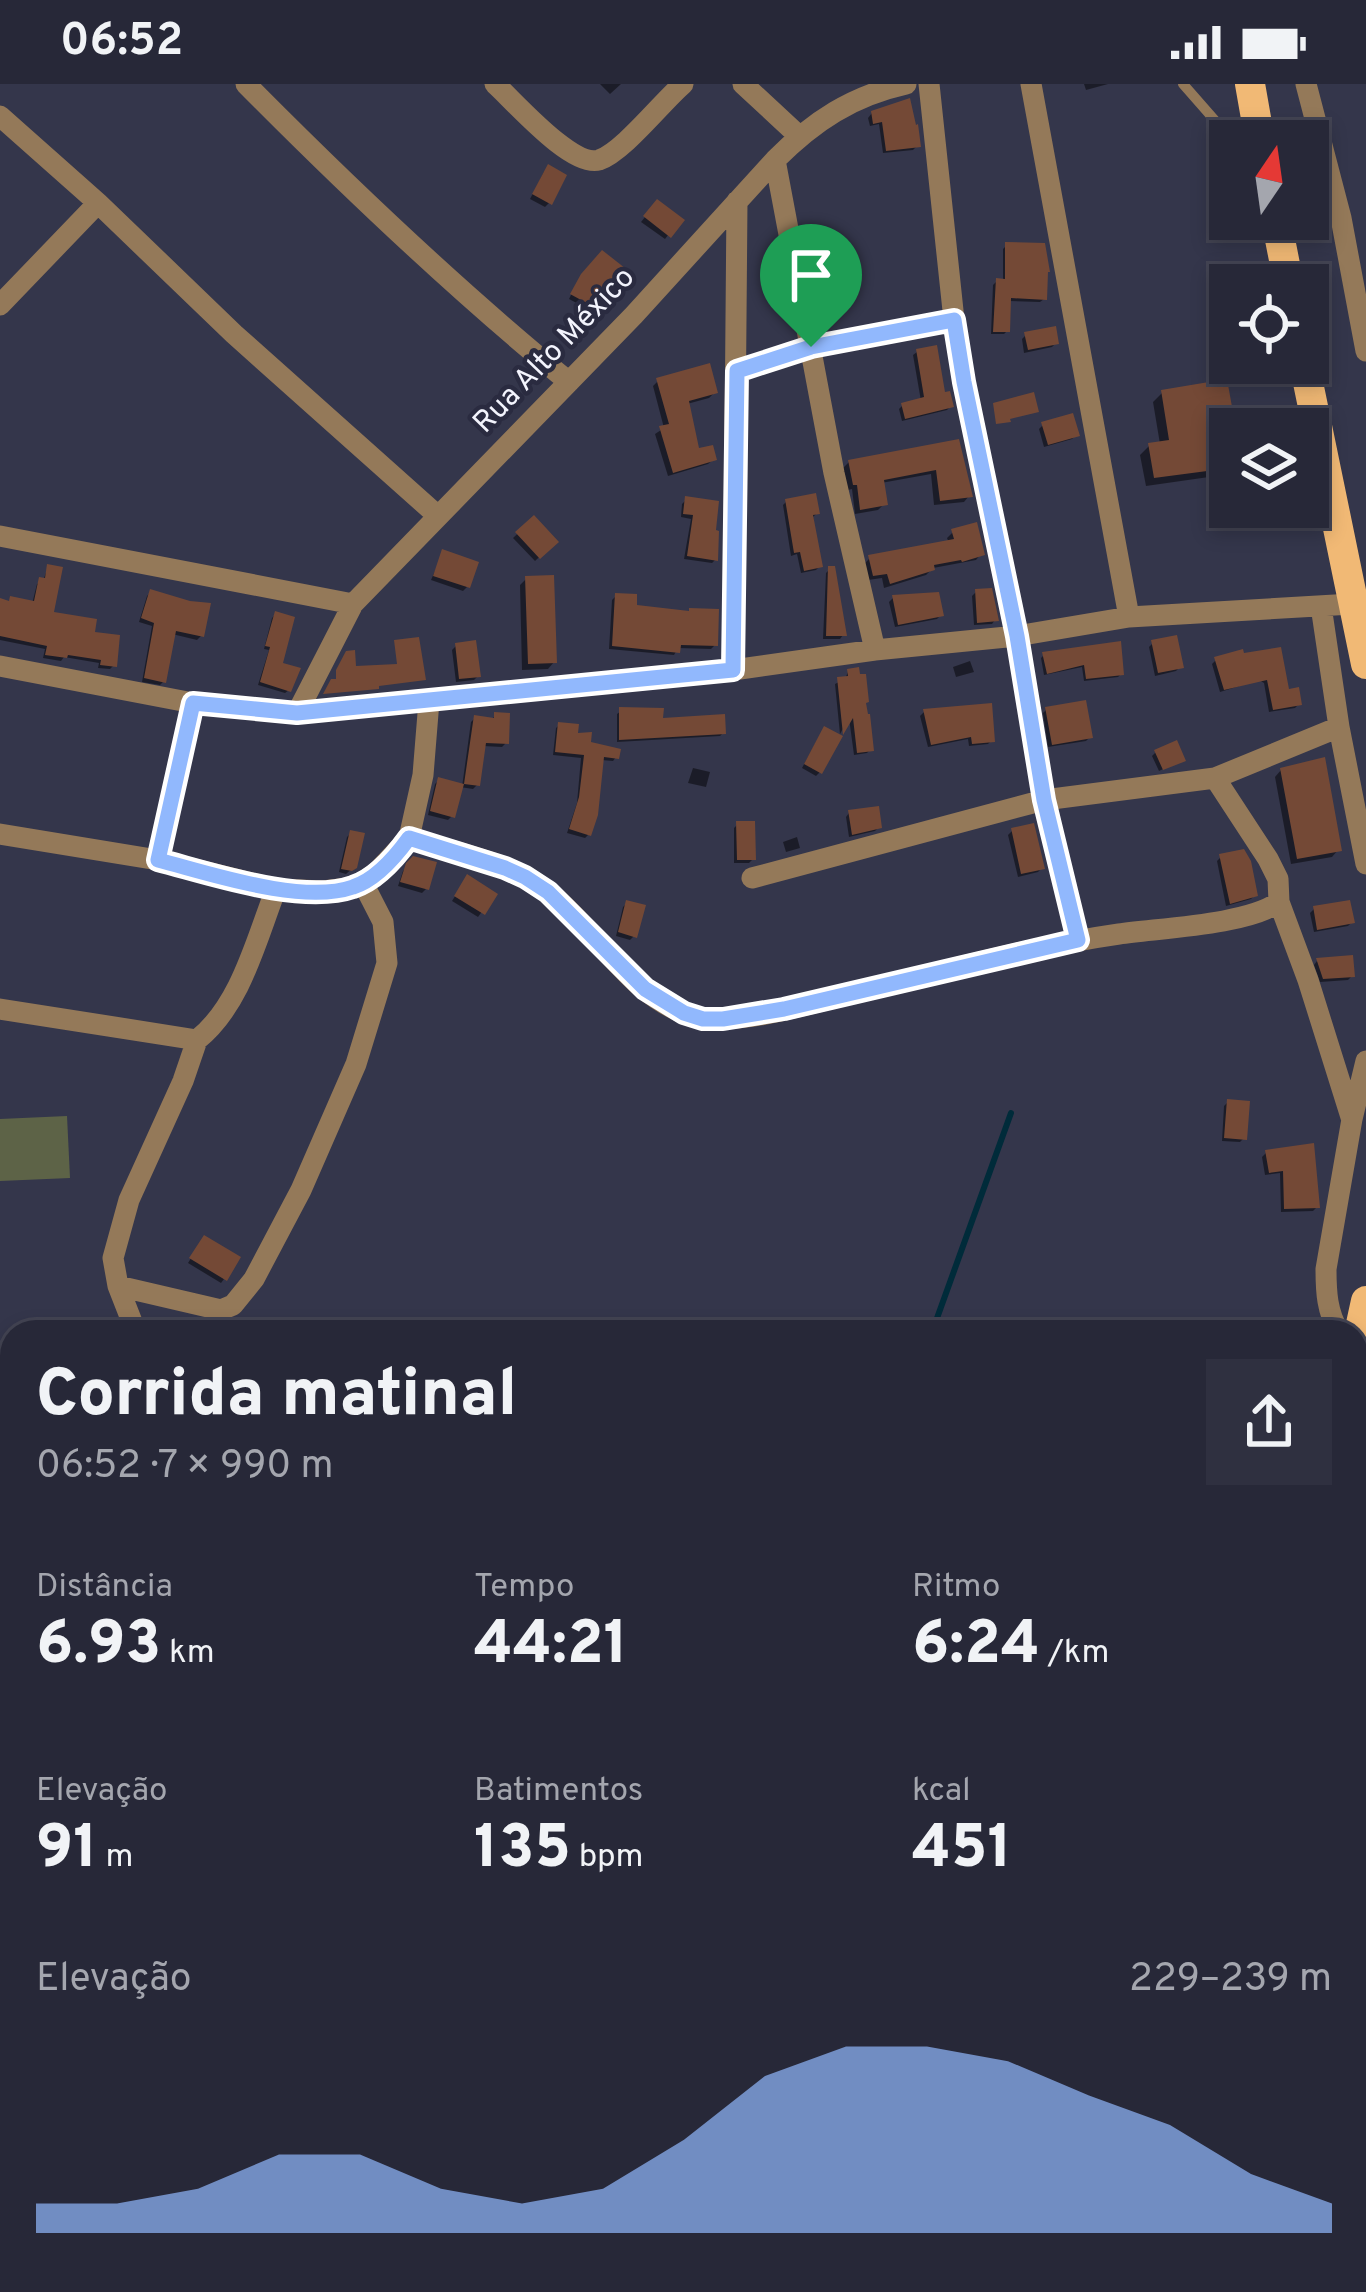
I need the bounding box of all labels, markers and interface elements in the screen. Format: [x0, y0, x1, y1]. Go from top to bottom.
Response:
text: 06:52 [60, 14, 183, 71]
north arrow [1209, 120, 1329, 240]
map controls [1209, 120, 1329, 528]
pin [760, 224, 862, 347]
icon: arrive [778, 242, 844, 308]
street label: Rua Alto México [466, 260, 644, 442]
button: locate [1209, 264, 1329, 384]
button: layers [1209, 408, 1329, 528]
text: Corrida matinal [36, 1356, 517, 1439]
button: share [1206, 1359, 1332, 1485]
text: 06:52 · 7 × 990 m [36, 1443, 334, 1492]
text: Distância [36, 1567, 173, 1609]
text: Tempo [474, 1567, 574, 1609]
text: Ritmo [912, 1567, 1000, 1609]
text: 6.93 [36, 1609, 161, 1685]
text: 44:21 [474, 1609, 628, 1685]
text: 6:24 [912, 1609, 1040, 1685]
text: km [161, 1633, 215, 1675]
text: /km [1040, 1633, 1109, 1675]
text: Elevação [36, 1771, 168, 1813]
text: Batimentos [474, 1771, 643, 1813]
text: kcal [912, 1771, 971, 1813]
text: 91 [36, 1813, 98, 1889]
text: 135 [474, 1813, 571, 1889]
text: 451 [912, 1813, 1012, 1889]
text: m [98, 1837, 133, 1879]
text: bpm [571, 1837, 644, 1879]
text: Elevação [36, 1956, 191, 2005]
text: 229–239 m [1129, 1956, 1332, 2005]

